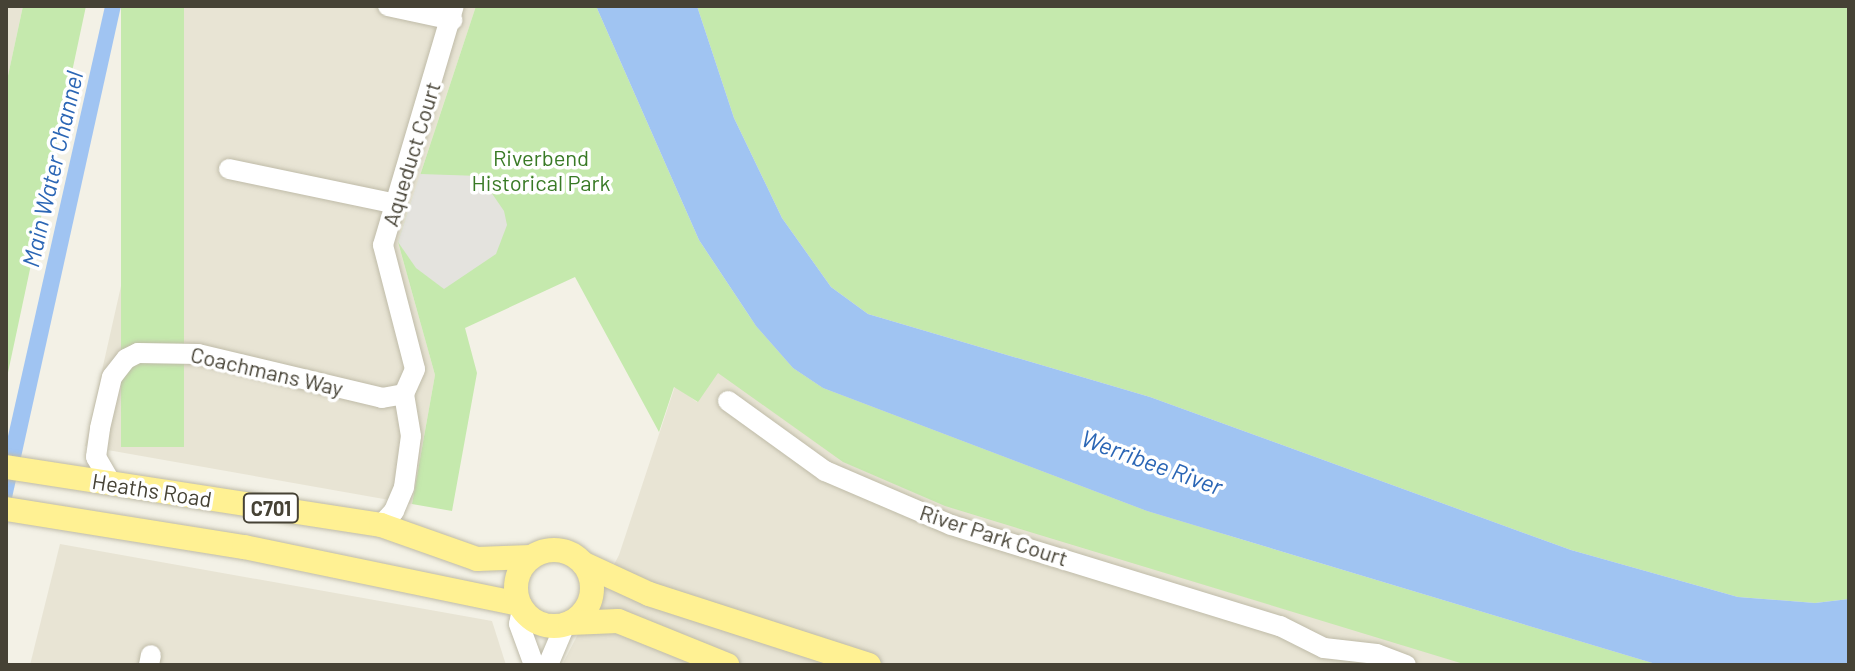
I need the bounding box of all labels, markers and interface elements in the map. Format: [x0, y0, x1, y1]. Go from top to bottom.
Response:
water label: Main Water Channel [15, 68, 89, 270]
street label: Aqueduct Court [377, 79, 445, 229]
park label: Riverbend Historical Park [471, 144, 611, 196]
street label: Coachmans Way [188, 341, 346, 401]
water label: Werribee River [1077, 423, 1227, 501]
street label: Heaths Road [90, 468, 214, 512]
road number: C701 [241, 492, 301, 524]
street label: River Park Court [917, 499, 1071, 571]

